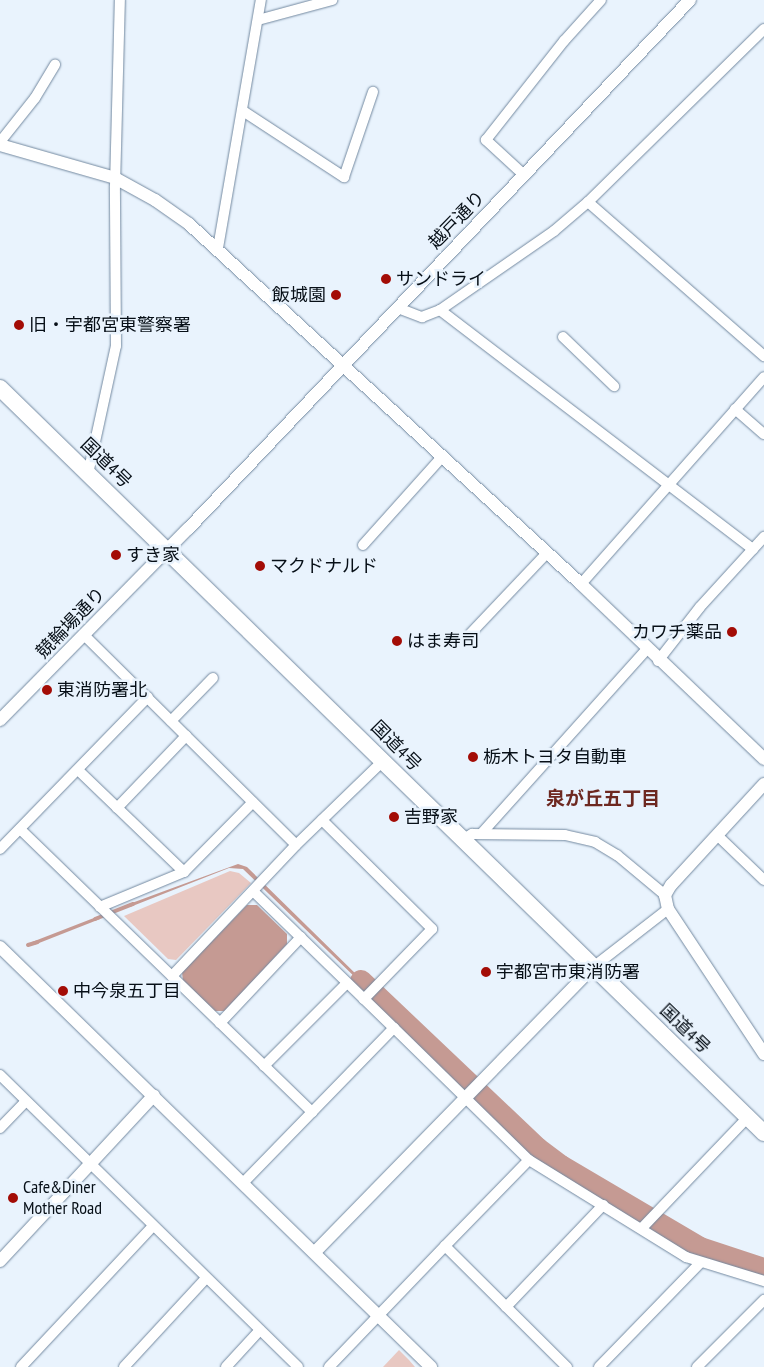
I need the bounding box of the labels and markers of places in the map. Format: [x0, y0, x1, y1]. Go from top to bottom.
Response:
place label: サンドライ [396, 268, 486, 290]
marker: サンドライ [380, 273, 392, 285]
place label: 飯城園 [272, 284, 326, 306]
marker: 飯城園 [330, 289, 342, 301]
place label: 旧・宇都宮東警察署 [29, 314, 191, 336]
marker: 旧・宇都宮東警察署 [13, 319, 25, 331]
place label: すき家 [126, 544, 180, 566]
marker: すき家 [110, 549, 122, 561]
place label: マクドナルド [270, 555, 378, 577]
marker: マクドナルド [254, 560, 266, 572]
place label: カワチ薬品 [632, 621, 722, 643]
marker: カワチ薬品 [726, 626, 738, 638]
place label: はま寿司 [407, 630, 479, 652]
marker: はま寿司 [391, 635, 403, 647]
place label: 東消防署北 [57, 679, 147, 701]
marker: 東消防署北 [41, 684, 53, 696]
place label: 栃木トヨタ自動車 [483, 746, 627, 768]
marker: 栃木トヨタ自動車 [467, 751, 479, 763]
place label: 吉野家 [404, 806, 458, 828]
marker: 吉野家 [388, 811, 400, 823]
place label: 宇都宮市東消防署 [496, 961, 640, 983]
marker: 宇都宮市東消防署 [480, 966, 492, 978]
place label: 中今泉五丁目 [73, 980, 181, 1002]
marker: 中今泉五丁目 [57, 985, 69, 997]
place label: Cafe&Diner Mother Road [23, 1177, 102, 1220]
marker: Cafe&Diner Mother Road [7, 1192, 19, 1204]

